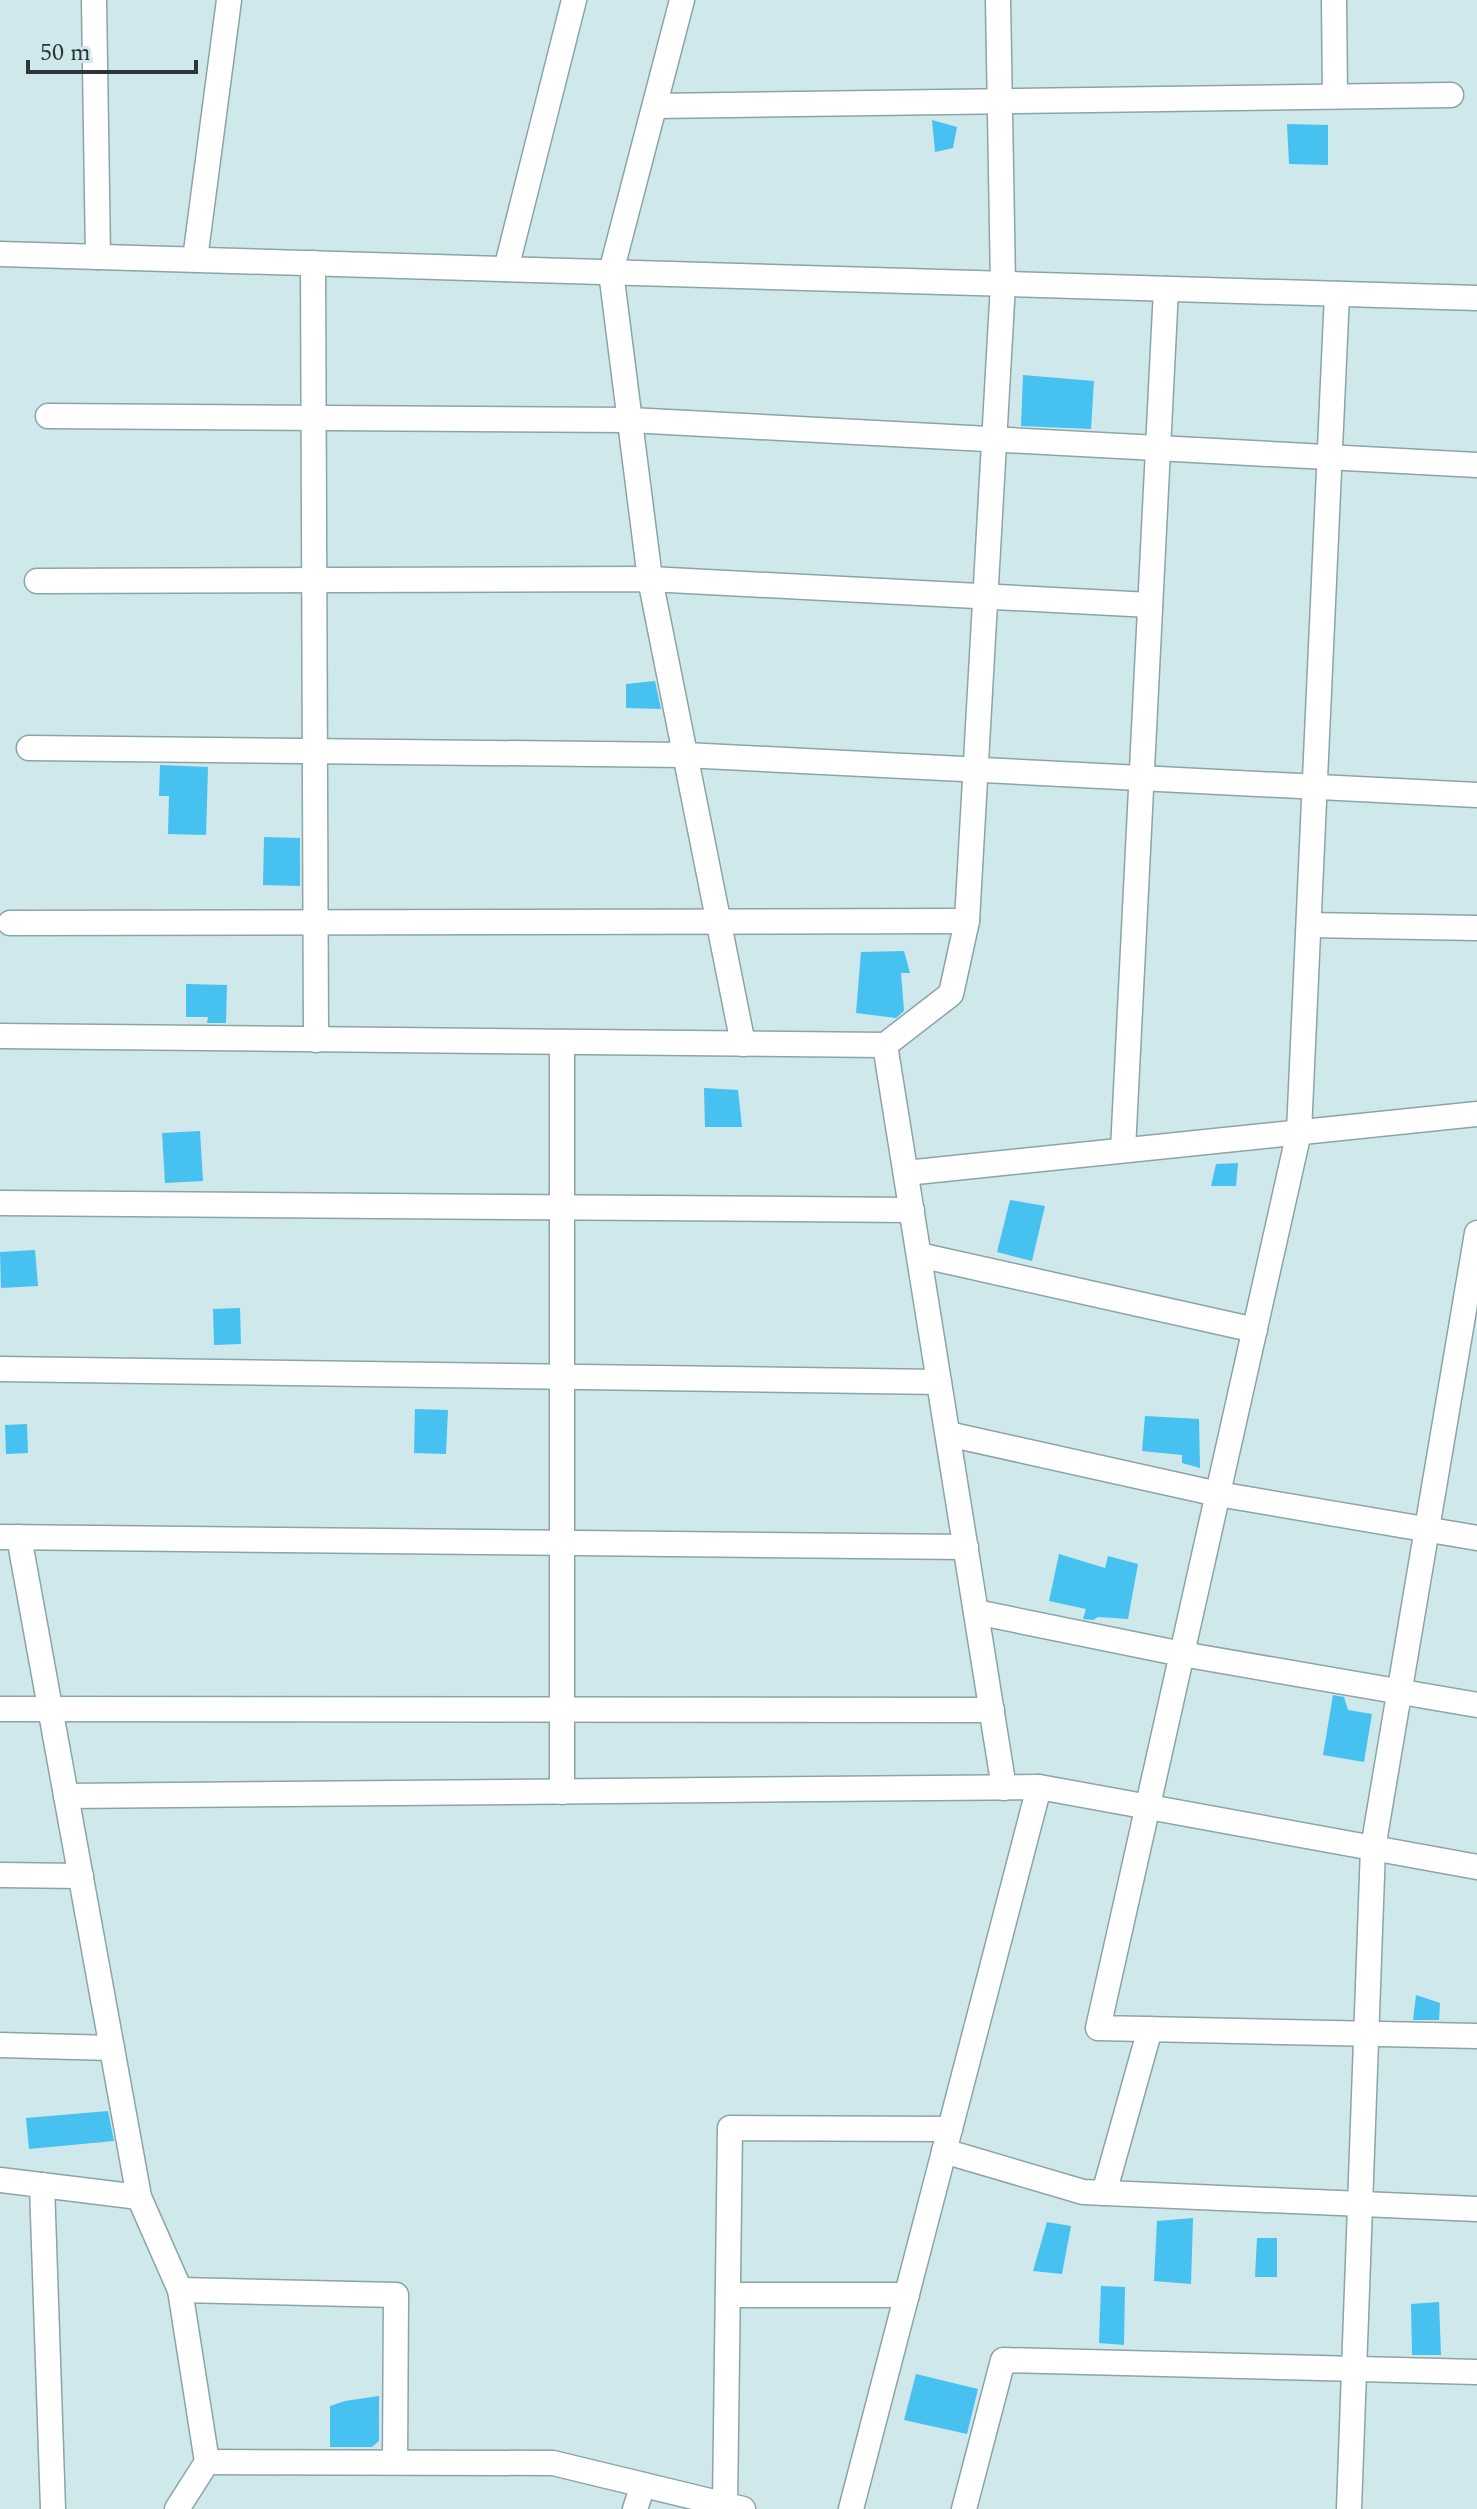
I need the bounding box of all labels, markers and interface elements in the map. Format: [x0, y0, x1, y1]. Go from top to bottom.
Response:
scale bar [28, 24, 196, 74]
text: 50 m [40, 35, 91, 71]

